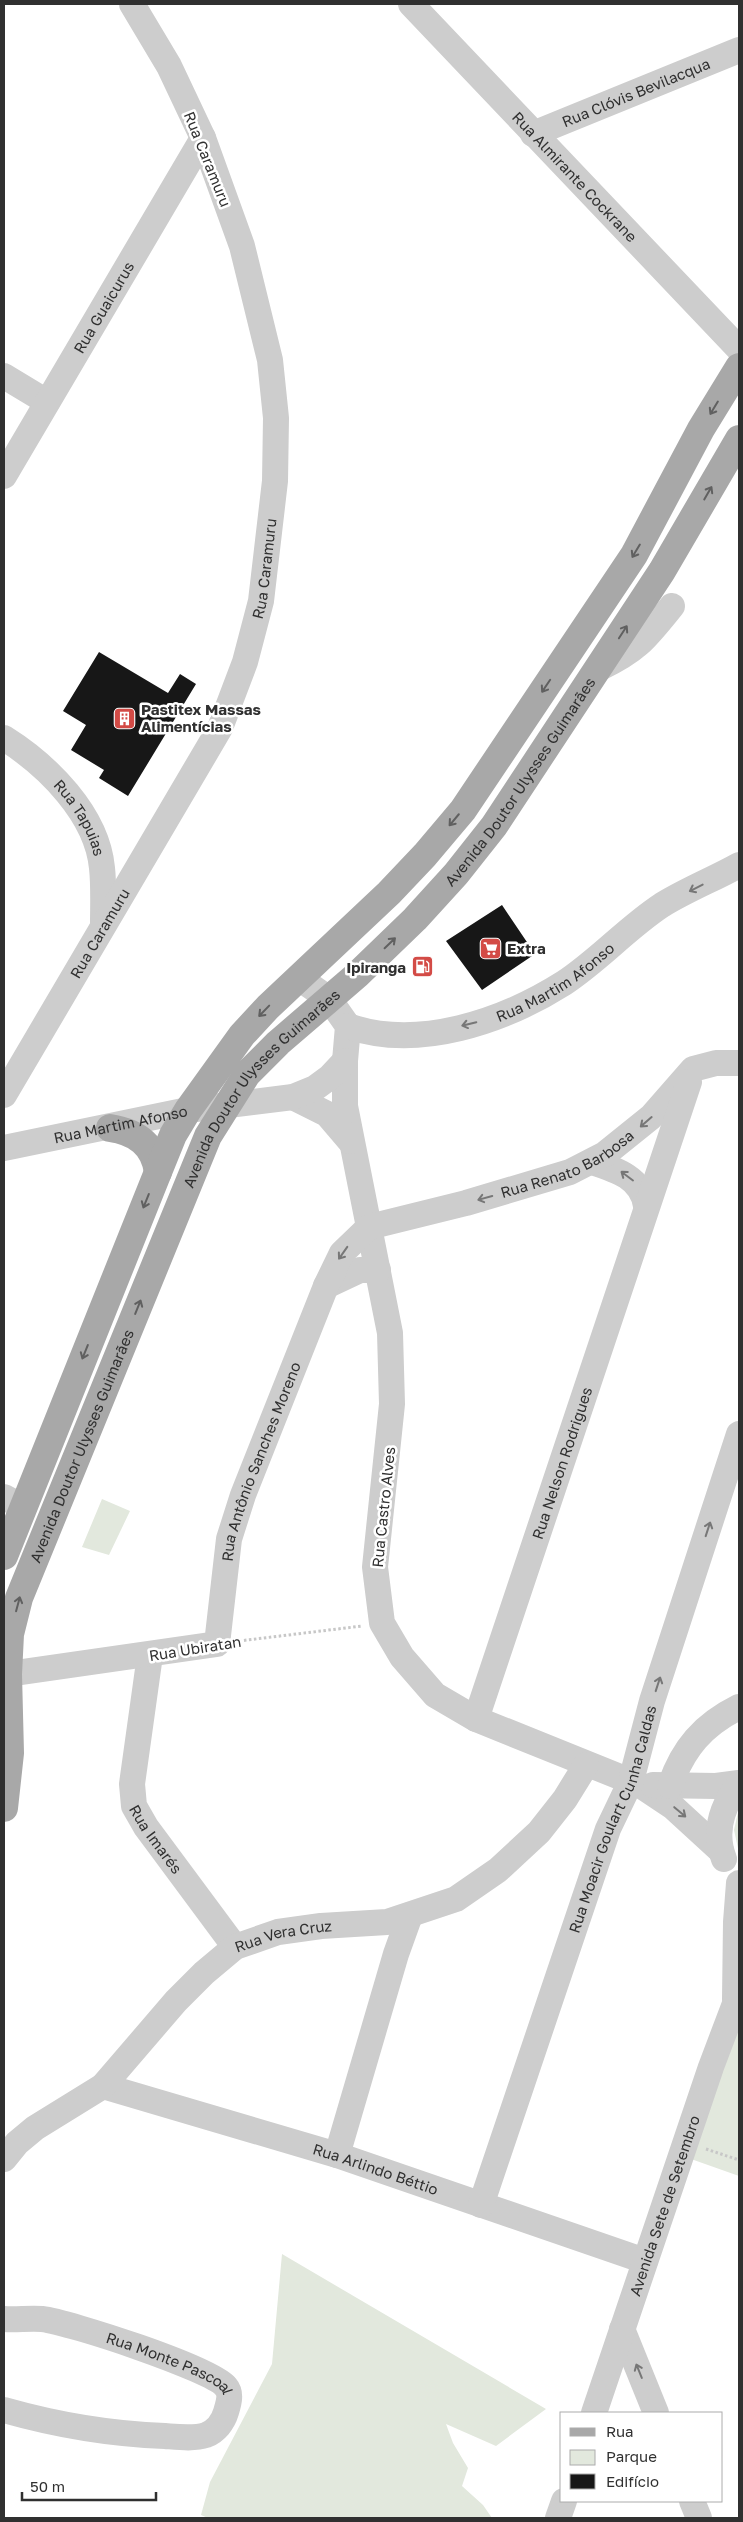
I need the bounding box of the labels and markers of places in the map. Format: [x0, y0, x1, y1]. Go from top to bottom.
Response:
place label: Pastitex Massas Alimentícias [141, 700, 261, 735]
building icon: Pastitex Massas Alimentícias [113, 706, 137, 730]
supermarket icon: Extra [479, 936, 503, 960]
place label: Extra [507, 939, 546, 957]
fuel station icon: Ipiranga [410, 955, 434, 979]
place label: Ipiranga [346, 958, 406, 976]

